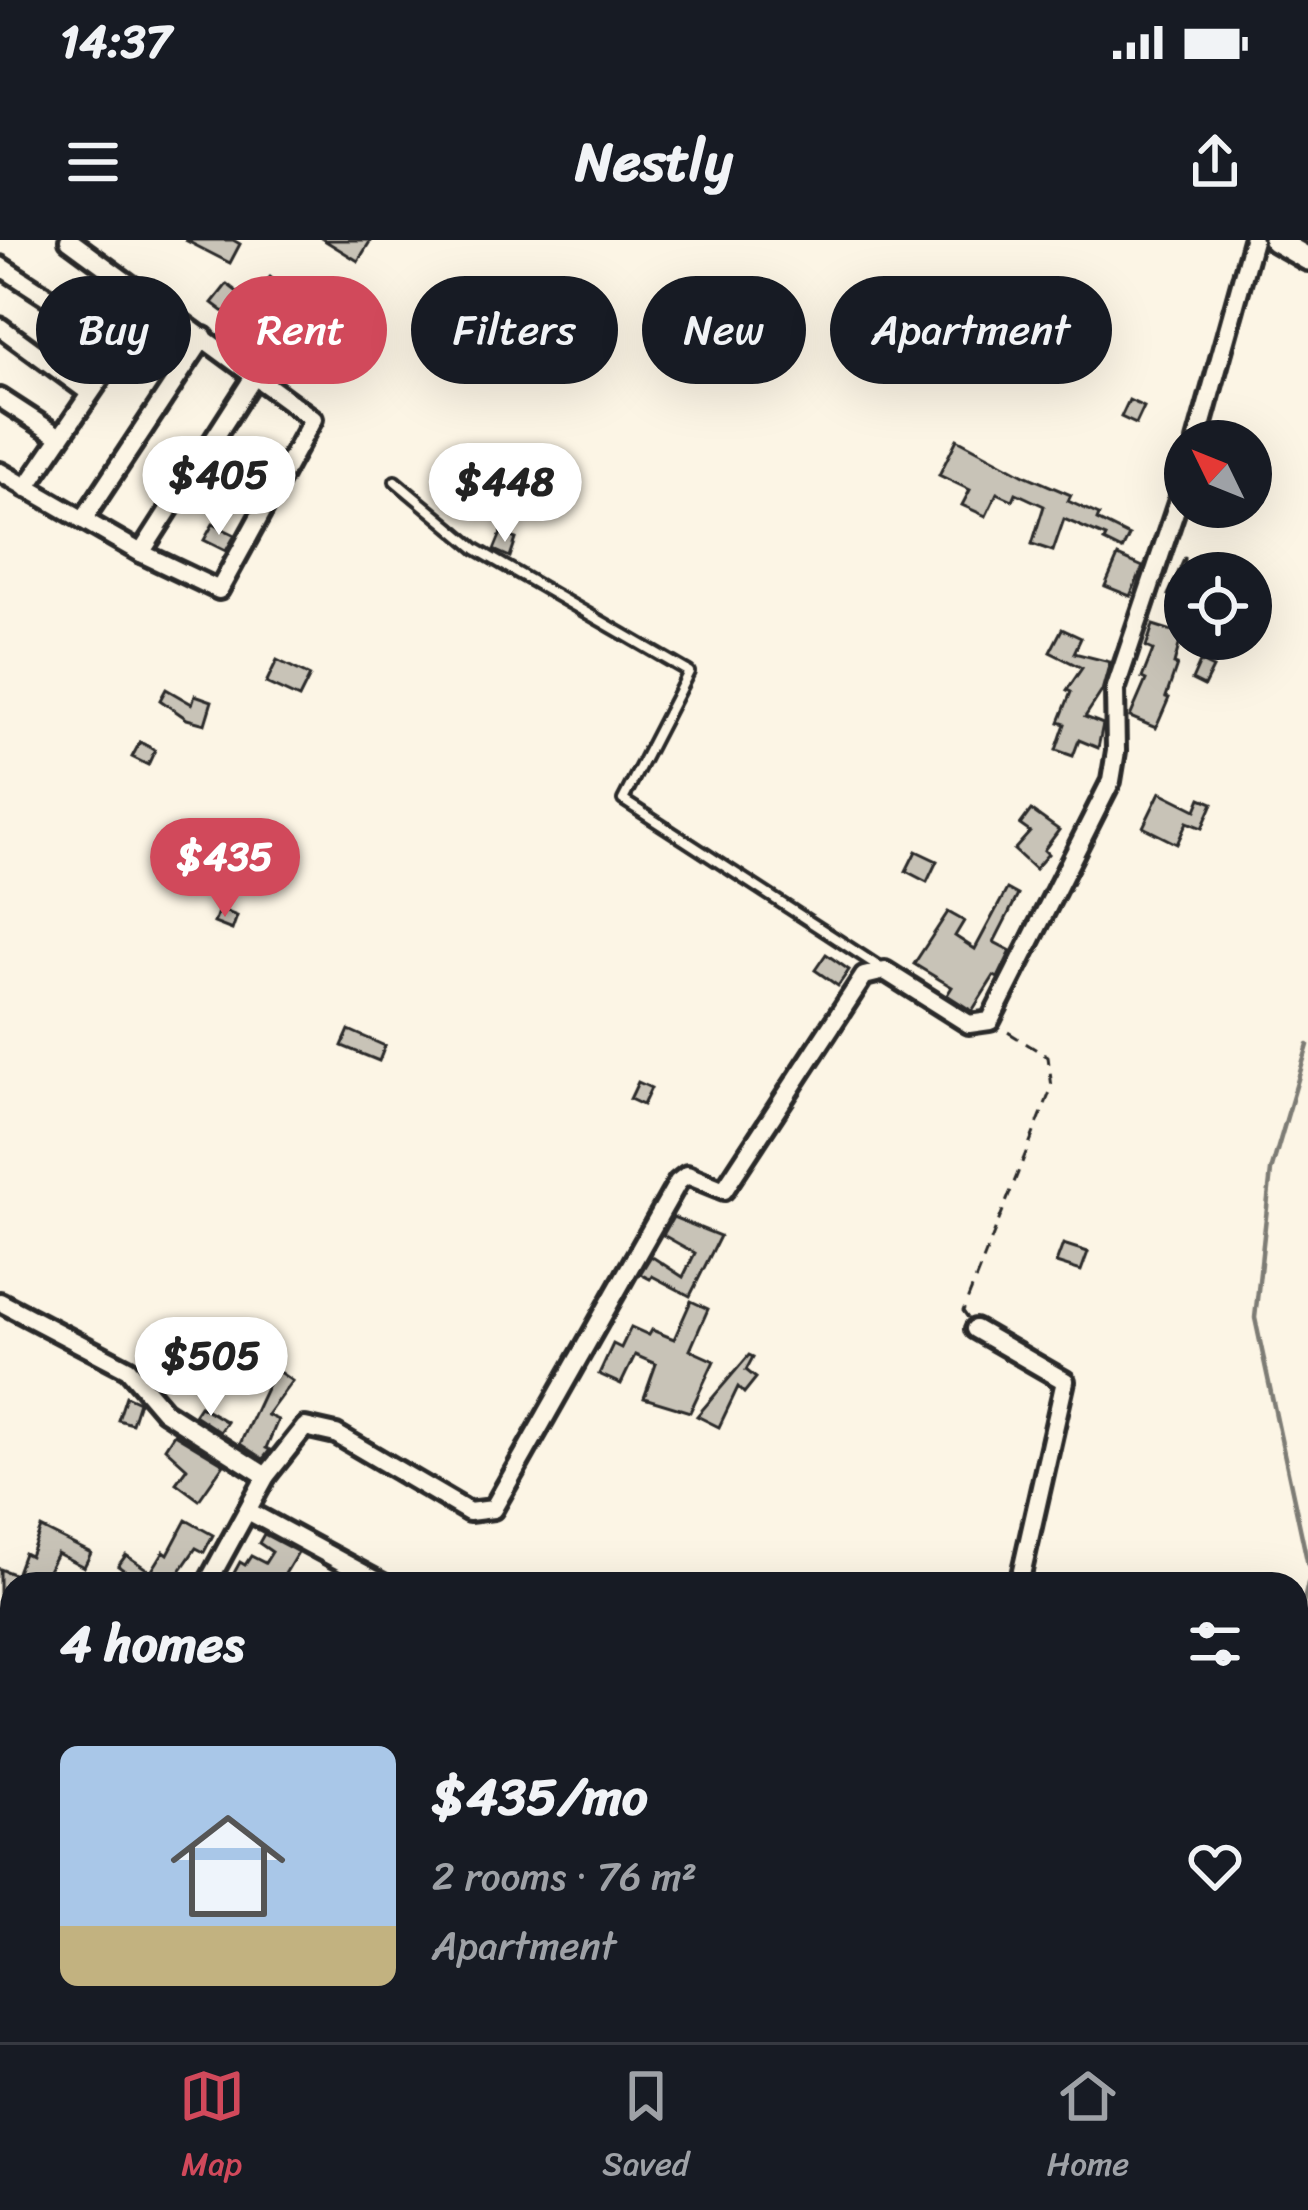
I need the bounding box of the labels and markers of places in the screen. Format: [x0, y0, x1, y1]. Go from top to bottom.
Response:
pin: $405 [148, 436, 290, 538]
pin: $448 [434, 443, 576, 545]
pin: $435 [154, 818, 296, 920]
pin: $505 [140, 1317, 282, 1419]

